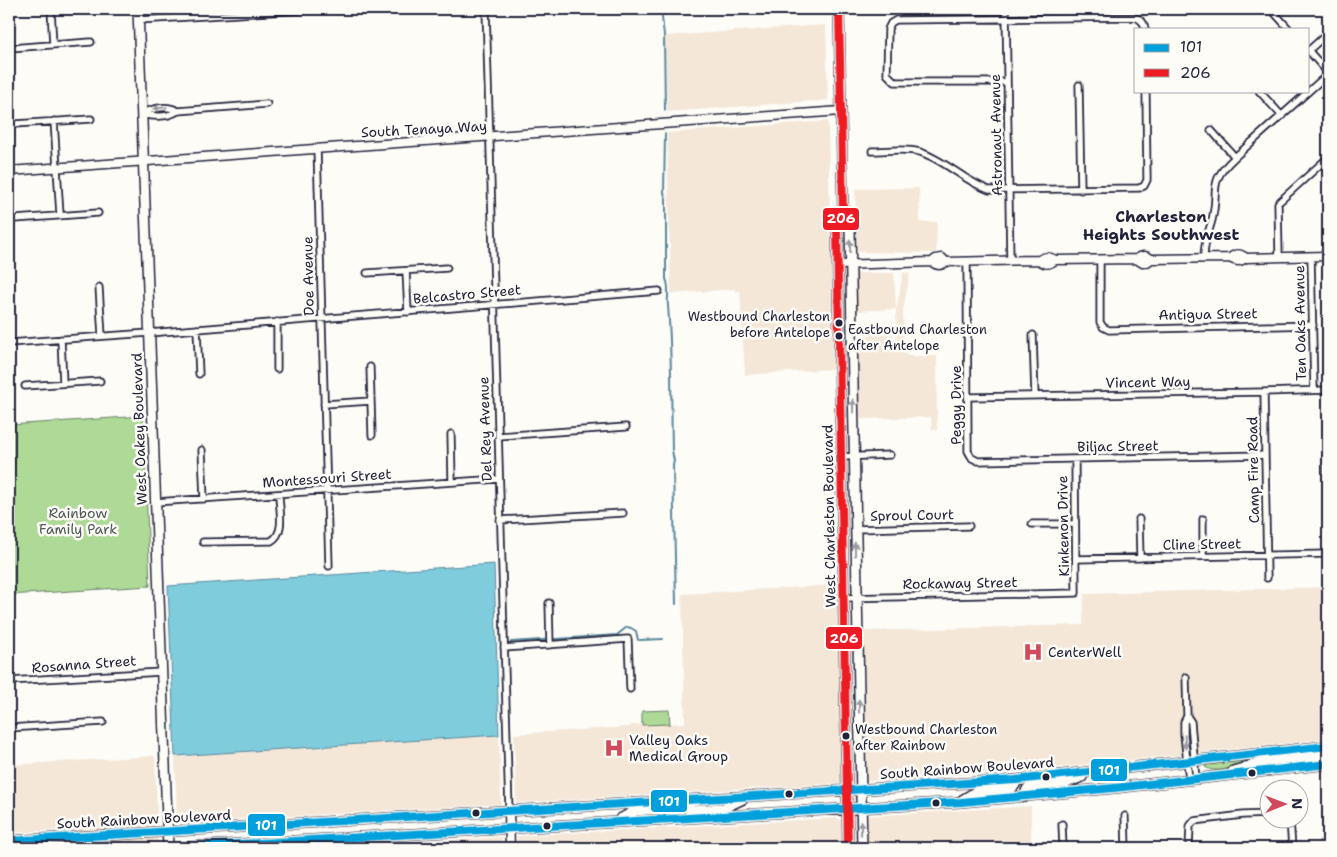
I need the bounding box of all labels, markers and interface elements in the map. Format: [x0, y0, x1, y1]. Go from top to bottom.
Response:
legend [1134, 28, 1310, 92]
text: 101 [1180, 37, 1202, 57]
text: 206 [1180, 63, 1211, 83]
street label: Astronaut Avenue [986, 74, 1006, 196]
one-way arrow [151, 104, 167, 112]
street label: South Tenaya Way [361, 117, 487, 141]
district label: Charleston Heights Southwest [1083, 206, 1239, 245]
line badge: 206 [822, 207, 860, 231]
text: 206 [826, 209, 856, 227]
street label: Doe Avenue [298, 236, 318, 316]
one-way arrow [846, 238, 854, 254]
street label: Ten Oaks Avenue [1290, 265, 1310, 381]
street label: Belcastro Street [412, 280, 522, 308]
street label: Antigua Street [1158, 304, 1258, 324]
place label: Westbound Charleston before Antelope [688, 308, 830, 341]
marker: Westbound Charleston before Antelope [834, 318, 844, 328]
place label: Eastbound Charleston after Antelope [848, 321, 987, 354]
marker: Eastbound Charleston after Antelope [834, 331, 844, 341]
street label: West Oakey Boulevard [127, 352, 151, 505]
street label: Peggy Drive [947, 365, 965, 445]
street label: Vincent Way [1105, 372, 1191, 392]
street label: Del Rey Avenue [474, 376, 496, 482]
one-way arrow [849, 398, 857, 414]
street label: Camp Fire Road [1243, 416, 1263, 524]
street label: West Charleston Boulevard [818, 424, 840, 608]
street label: Biljac Street [1077, 436, 1159, 456]
street label: Montessouri Street [262, 465, 392, 491]
street label: Kinkenon Drive [1053, 475, 1073, 577]
park label: Rainbow Family Park [39, 504, 117, 538]
street label: Sproul Court [870, 505, 954, 525]
street label: Cline Street [1162, 534, 1242, 554]
one-way arrow [851, 540, 859, 556]
street label: Rockaway Street [902, 573, 1018, 593]
line badge: 206 [825, 626, 863, 650]
text: 206 [829, 629, 859, 647]
hospital icon: CenterWell [1022, 641, 1044, 663]
place label: CenterWell [1048, 643, 1122, 661]
street label: Rosanna Street [31, 651, 137, 677]
one-way arrow [855, 697, 863, 713]
place label: Westbound Charleston after Rainbow [855, 721, 997, 754]
place label: Valley Oaks Medical Group [629, 731, 728, 765]
marker: Westbound Charleston after Rainbow [841, 731, 851, 741]
one-way arrow [1181, 734, 1189, 750]
hospital icon: Valley Oaks Medical Group [603, 737, 625, 759]
street label: South Rainbow Boulevard [879, 753, 1055, 783]
line badge: 101 [1090, 758, 1128, 782]
text: 101 [1098, 761, 1120, 779]
unlabelled marker [1247, 768, 1257, 778]
unlabelled marker [1041, 772, 1051, 782]
north arrow [1260, 780, 1310, 830]
line badge: 101 [650, 789, 688, 813]
unlabelled marker [784, 789, 794, 799]
text: 101 [658, 792, 680, 810]
unlabelled marker [931, 798, 941, 808]
text: N [1288, 798, 1306, 809]
street label: South Rainbow Boulevard [56, 805, 232, 833]
unlabelled marker [471, 808, 481, 818]
line badge: 101 [247, 813, 286, 837]
text: 101 [255, 816, 277, 834]
one-way arrow [857, 820, 865, 836]
unlabelled marker [542, 821, 552, 831]

